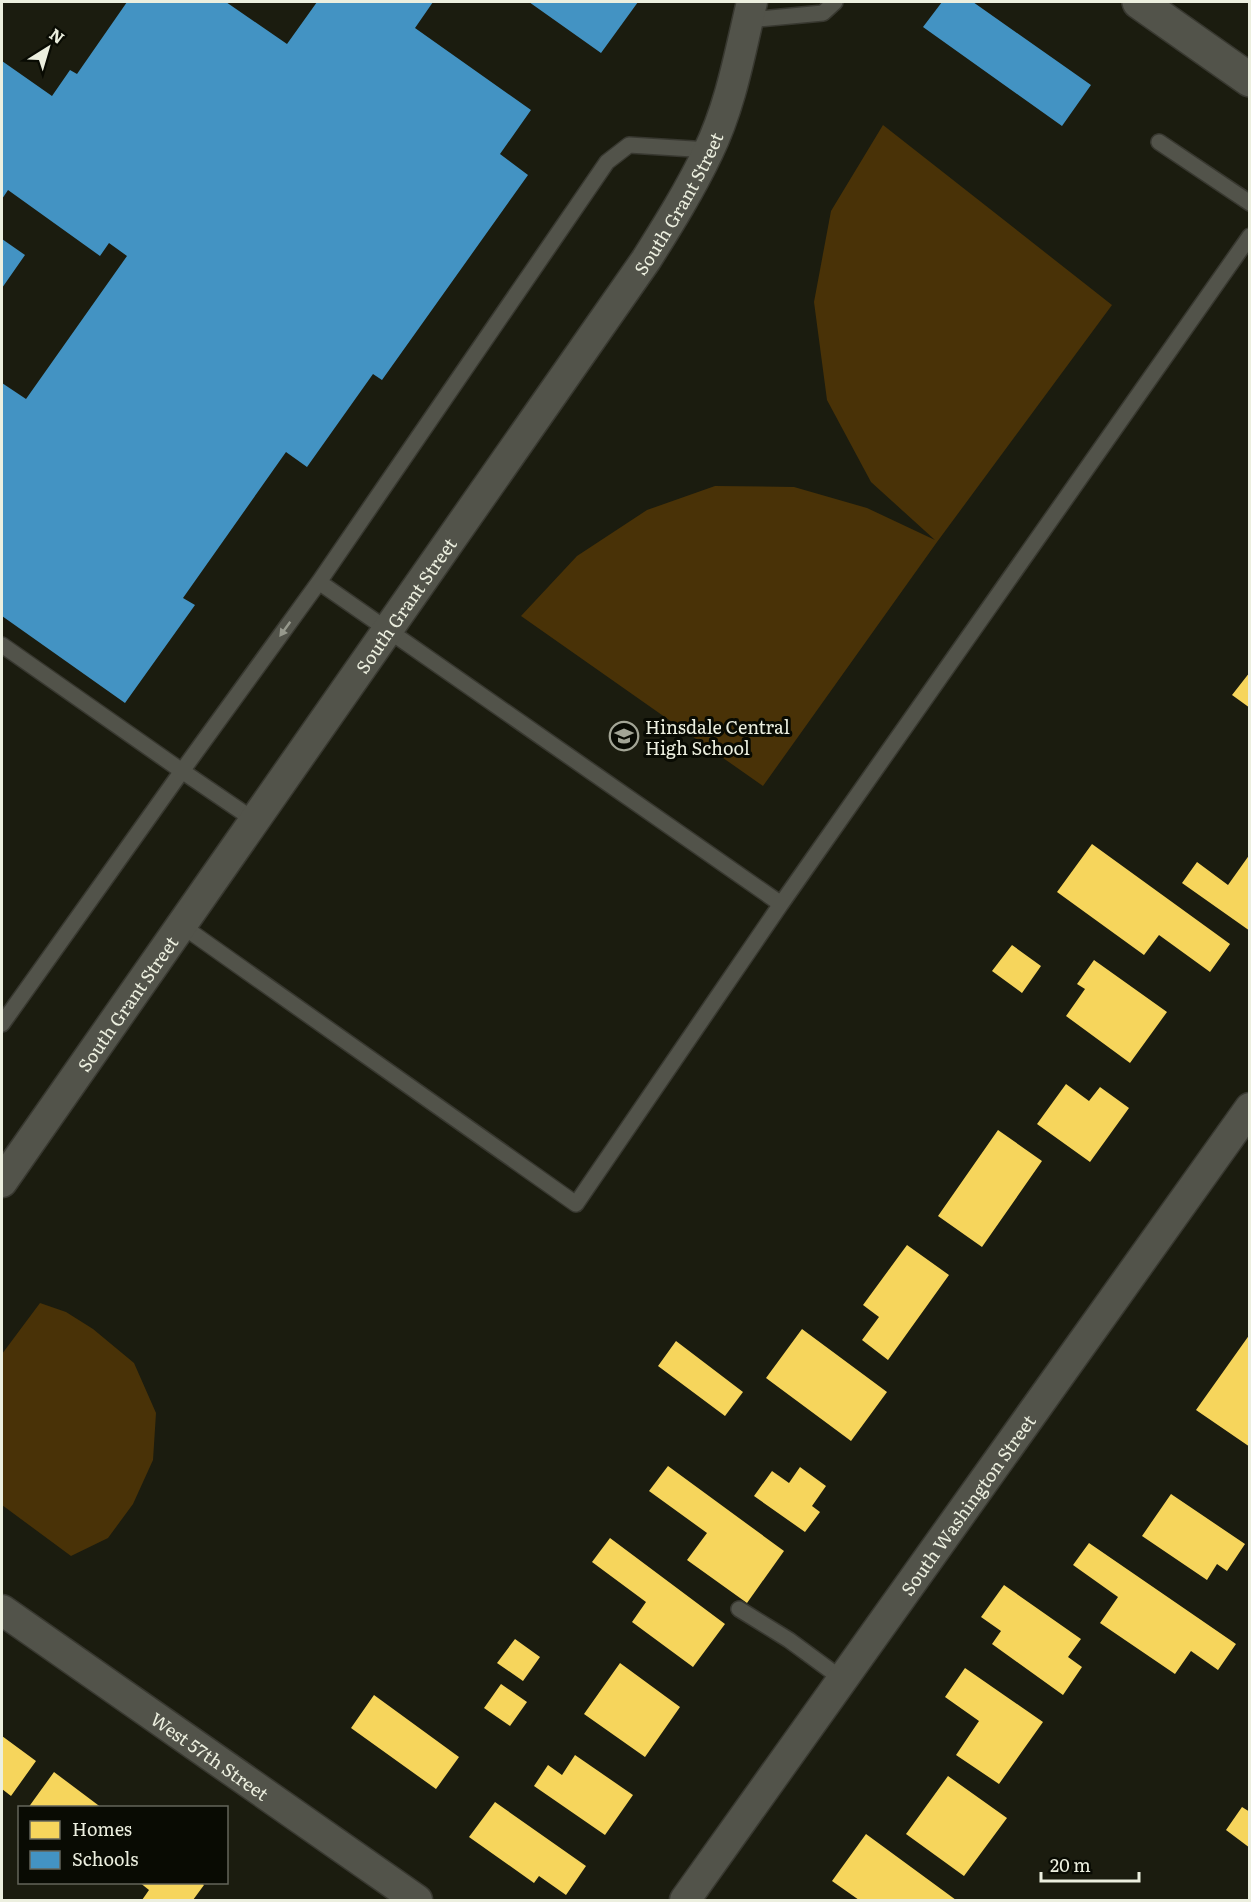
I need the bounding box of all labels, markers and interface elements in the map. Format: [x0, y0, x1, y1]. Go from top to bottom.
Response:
north arrow [18, 18, 78, 78]
text: N [45, 22, 70, 49]
street label: South Grant Street [626, 127, 729, 280]
street label: South Grant Street [348, 531, 463, 678]
one-way arrow [279, 621, 291, 637]
place label: Hinsdale Central High School [645, 713, 790, 761]
school or university icon: Hinsdale Central High School [608, 720, 640, 752]
street label: South Grant Street [70, 929, 184, 1077]
street label: South Washington Street [893, 1408, 1042, 1600]
street label: West 57th Street [146, 1705, 275, 1807]
legend [18, 1806, 228, 1884]
text: Homes [72, 1815, 132, 1842]
text: Schools [72, 1845, 138, 1872]
scale bar [1041, 1845, 1138, 1883]
text: 20 m [1050, 1851, 1091, 1878]

